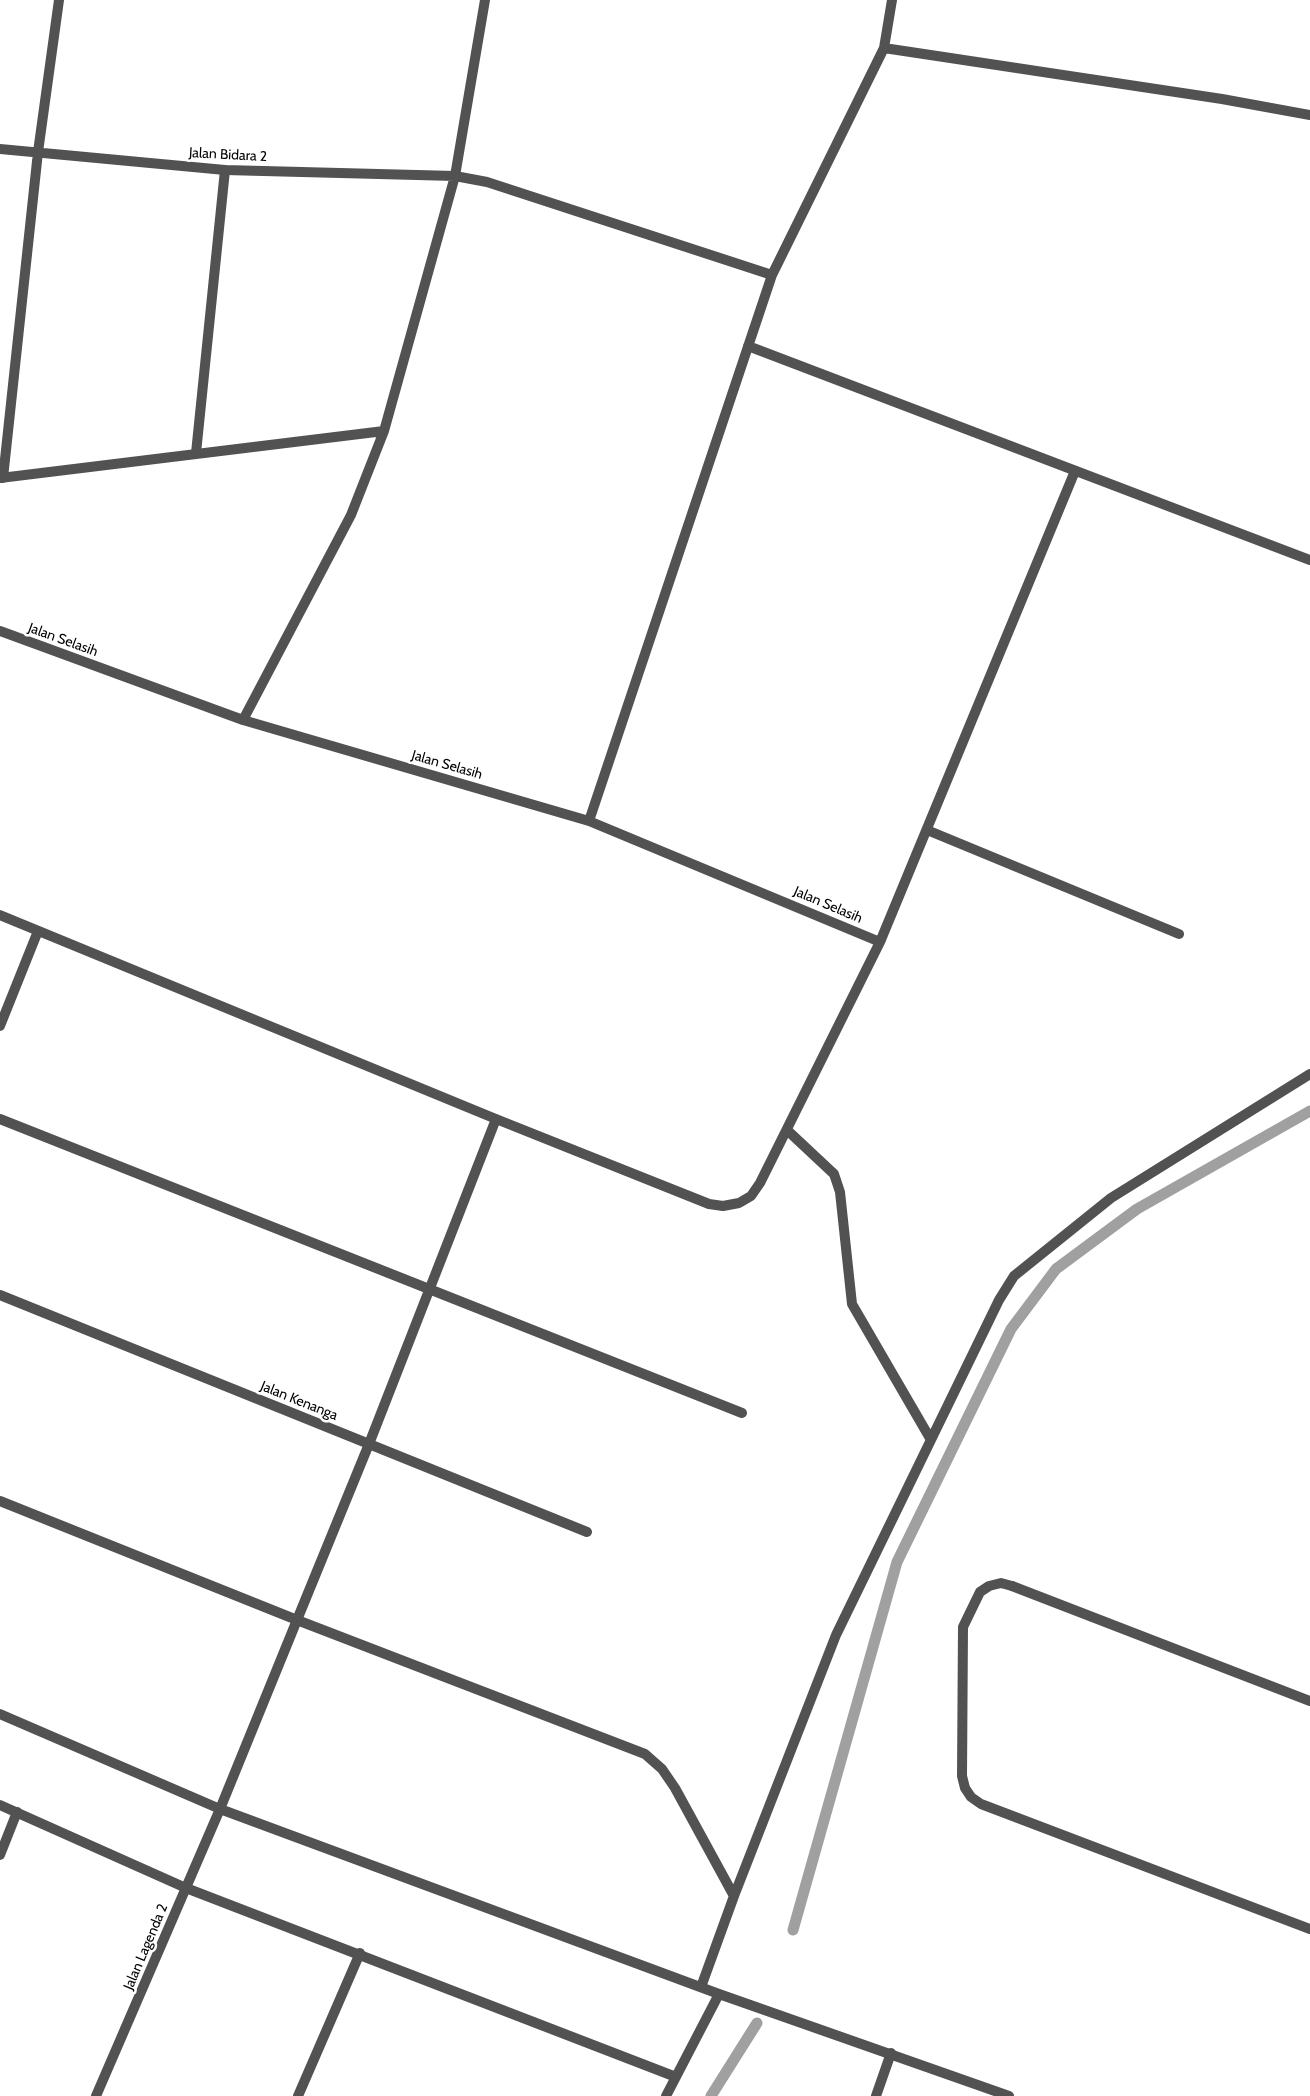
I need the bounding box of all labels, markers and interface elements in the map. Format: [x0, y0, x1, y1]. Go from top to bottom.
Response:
street label: Jalan Bidara 2 [188, 145, 268, 165]
street label: Jalan Selasih [26, 620, 100, 660]
street label: Jalan Selasih [410, 747, 484, 783]
street label: Jalan Selasih [791, 883, 865, 927]
street label: Jalan Kenanga [258, 1378, 340, 1424]
street label: Jalan Lagenda 2 [120, 1901, 172, 1993]

